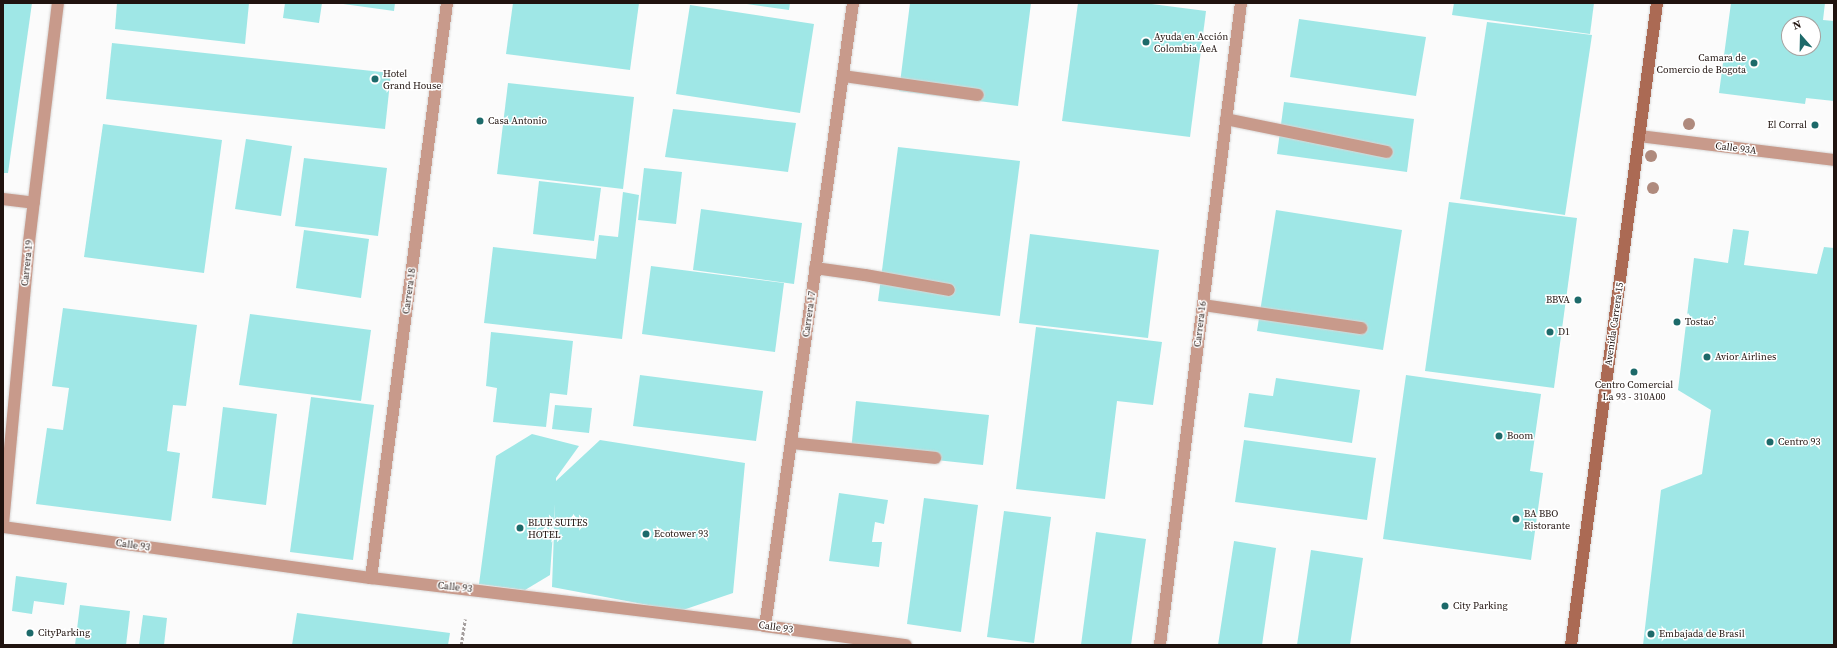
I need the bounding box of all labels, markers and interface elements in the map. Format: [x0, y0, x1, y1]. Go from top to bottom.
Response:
north arrow [1781, 16, 1821, 56]
text: N [1791, 17, 1803, 34]
place label: Ayuda en Acción Colombia AeA [1154, 30, 1228, 54]
marker: Ayuda en Acción Colombia AeA [1141, 37, 1151, 47]
place label: Camara de Comercio de Bogota [1657, 51, 1746, 74]
marker: Camara de Comercio de Bogota [1749, 58, 1759, 68]
place label: Hotel Grand House [383, 67, 441, 90]
marker: Hotel Grand House [370, 74, 380, 84]
place label: Casa Antonio [488, 115, 547, 127]
marker: Casa Antonio [475, 116, 485, 126]
place label: El Corral [1767, 119, 1807, 131]
marker: El Corral [1810, 120, 1820, 130]
street label: Calle 93A [1715, 140, 1757, 156]
street label: Carrera 19 [19, 239, 35, 287]
street label: Carrera 18 [400, 267, 418, 315]
street label: Avenida Carrera 15 [1602, 281, 1626, 367]
street label: Carrera 17 [800, 290, 818, 338]
place label: BBVA [1546, 294, 1570, 306]
marker: BBVA [1573, 295, 1583, 305]
street label: Carrera 16 [1191, 300, 1209, 348]
place label: Tostao’ [1685, 316, 1716, 328]
marker: Tostao’ [1672, 317, 1682, 327]
place label: D1 [1558, 326, 1570, 338]
marker: D1 [1545, 327, 1555, 337]
place label: Avior Airlines [1715, 351, 1776, 363]
marker: Avior Airlines [1702, 352, 1712, 362]
marker: Centro Comercial La 93 - 310A00 [1629, 367, 1639, 377]
place label: Centro Comercial La 93 - 310A00 [1595, 378, 1673, 402]
place label: Boom [1507, 430, 1533, 442]
marker: Boom [1494, 431, 1504, 441]
place label: Centro 93 [1778, 436, 1821, 448]
marker: Centro 93 [1765, 437, 1775, 447]
place label: BA BBO Ristorante [1524, 507, 1570, 530]
marker: BA BBO Ristorante [1511, 514, 1521, 524]
place label: BLUE SUITES HOTEL [528, 516, 588, 540]
marker: BLUE SUITES HOTEL [515, 523, 525, 533]
place label: Ecotower 93 [654, 528, 708, 540]
marker: Ecotower 93 [641, 529, 651, 539]
street label: Calle 93 [115, 537, 151, 553]
street label: Calle 93 [437, 579, 473, 595]
place label: City Parking [1453, 600, 1508, 612]
marker: City Parking [1440, 601, 1450, 611]
street label: Calle 93 [758, 619, 794, 635]
place label: CityParking [38, 627, 90, 639]
marker: CityParking [25, 628, 35, 638]
place label: Embajada de Brasil [1659, 628, 1745, 640]
marker: Embajada de Brasil [1646, 629, 1656, 639]

